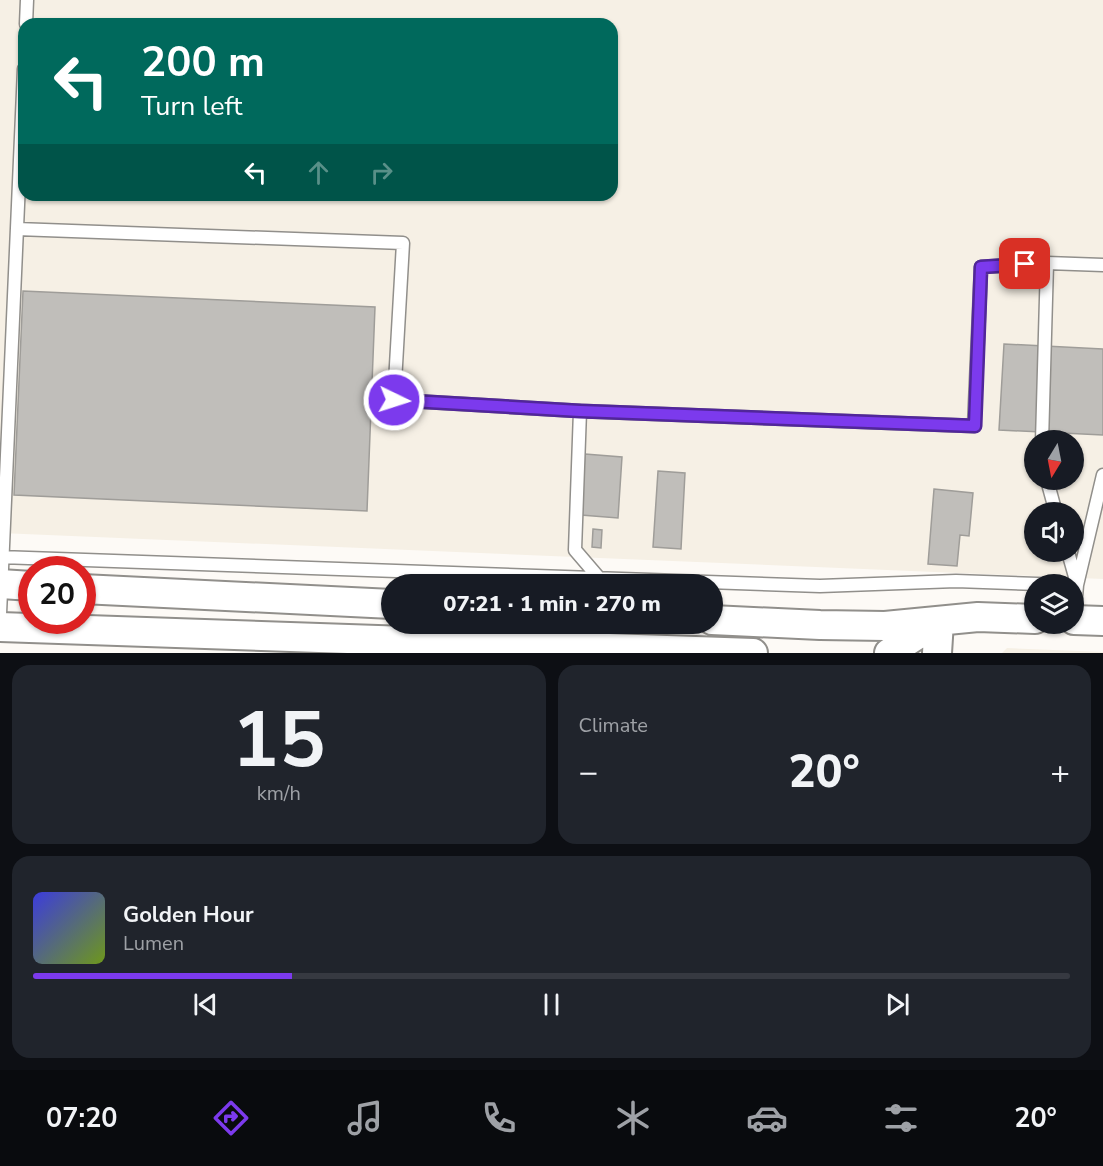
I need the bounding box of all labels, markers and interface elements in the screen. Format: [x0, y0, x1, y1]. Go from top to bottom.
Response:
text: 200 m [141, 34, 265, 91]
icon: left [42, 42, 120, 120]
text: Turn left [141, 88, 242, 125]
icon: left [239, 156, 272, 189]
icon: ahead [302, 156, 335, 189]
icon: right [365, 156, 398, 189]
pin [999, 238, 1050, 289]
icon: arrive [1008, 247, 1041, 280]
position arrow [362, 368, 426, 432]
north arrow [1024, 430, 1084, 490]
map controls [1024, 430, 1084, 634]
button: sound [1024, 502, 1084, 562]
speed limit sign: 20 [18, 556, 96, 634]
button: layers [1024, 574, 1084, 634]
text: 07:21 · 1 min · 270 m [443, 589, 661, 619]
text: 15 [232, 687, 326, 794]
text: Climate [579, 712, 648, 739]
text: 20° [789, 742, 860, 803]
text: − [579, 750, 598, 795]
text: + [1050, 750, 1070, 795]
text: km/h [257, 780, 301, 807]
text: Golden Hour [123, 900, 254, 930]
text: Lumen [123, 930, 184, 957]
icon: previous [189, 988, 222, 1021]
icon: pause [535, 988, 568, 1021]
icon: next [881, 988, 914, 1021]
icon: directions [210, 1097, 252, 1139]
icon: music [344, 1097, 386, 1139]
icon: phone [478, 1097, 520, 1139]
icon: climate [612, 1097, 654, 1139]
icon: car [746, 1097, 788, 1139]
icon: filters [880, 1097, 922, 1139]
text: 07:20 [46, 1100, 118, 1137]
text: 20° [1014, 1100, 1057, 1137]

